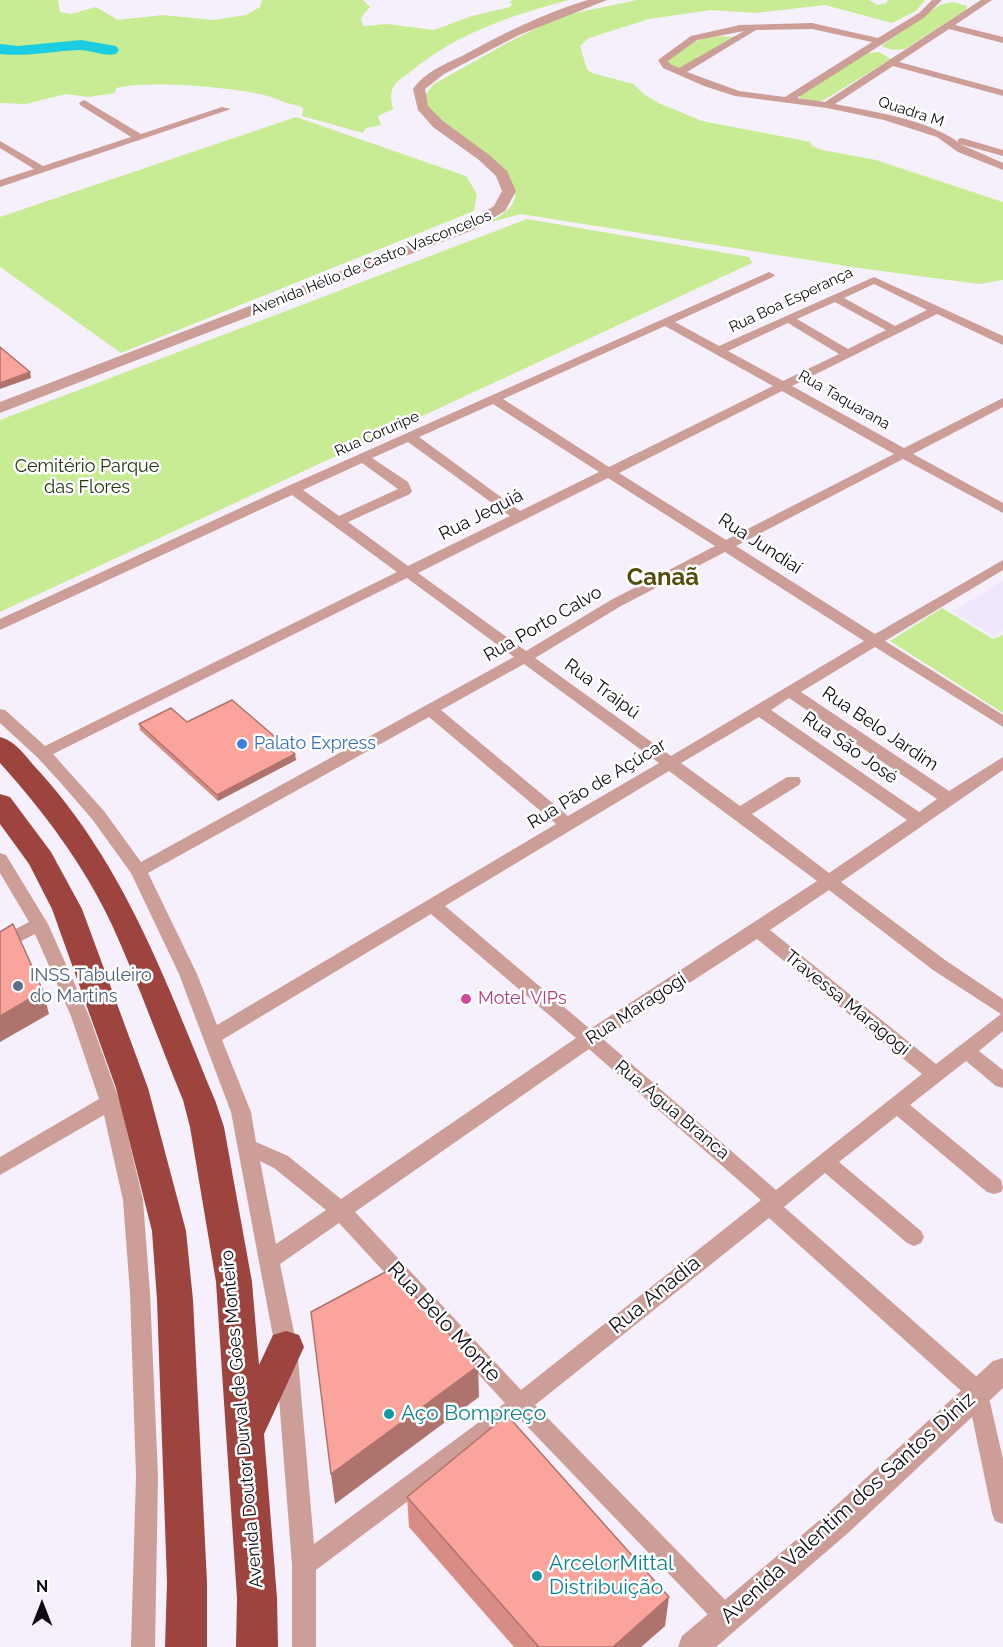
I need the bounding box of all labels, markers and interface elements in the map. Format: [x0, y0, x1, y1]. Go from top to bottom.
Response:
street label: Quadra M [876, 93, 946, 131]
street label: Avenida Hélio de Castro Vasconcelos [248, 206, 494, 320]
street label: Rua Boa Esperança [726, 263, 856, 337]
street label: Rua Taquarana [795, 366, 893, 434]
street label: Rua Coruripe [332, 407, 422, 461]
park label: Cemitério Parque das Flores [15, 456, 159, 498]
street label: Rua Jequiá [435, 485, 527, 545]
street label: Rua Jundiaí [714, 509, 806, 579]
district label: Canaã [627, 564, 699, 592]
street label: Rua Porto Calvo [480, 581, 606, 667]
street label: Rua Traipú [560, 654, 644, 724]
street label: Rua Belo Jardim [818, 682, 942, 776]
street label: Rua São José [798, 707, 902, 789]
place label: Palato Express [254, 733, 376, 755]
street label: Rua Pão de Açúcar [524, 734, 670, 834]
marker: Palato Express [235, 737, 249, 751]
street label: Travessa Maragogi [780, 946, 914, 1060]
place label: INSS Tabuleiro do Martins [30, 965, 152, 1008]
street label: Rua Maragogi [582, 969, 690, 1049]
marker: INSS Tabuleiro do Martins [11, 979, 25, 993]
place label: Motel VIPs [478, 988, 567, 1010]
marker: Motel VIPs [459, 992, 473, 1006]
street label: Rua Água Branca [610, 1056, 734, 1164]
street label: Avenida Doutor Durval de Góes Monteiro [216, 1249, 268, 1589]
street label: Rua Anadia [604, 1251, 706, 1339]
street label: Rua Belo Monte [382, 1257, 506, 1387]
street label: Avenida Valentim dos Santos Diniz [716, 1387, 980, 1629]
place label: Aço Bompreço [401, 1401, 546, 1427]
marker: Aço Bompreço [382, 1407, 396, 1421]
place label: ArcelorMittal Distribuição [549, 1551, 674, 1601]
marker: ArcelorMittal Distribuição [530, 1569, 544, 1583]
north arrow [12, 1575, 72, 1635]
text: N [36, 1577, 48, 1596]

